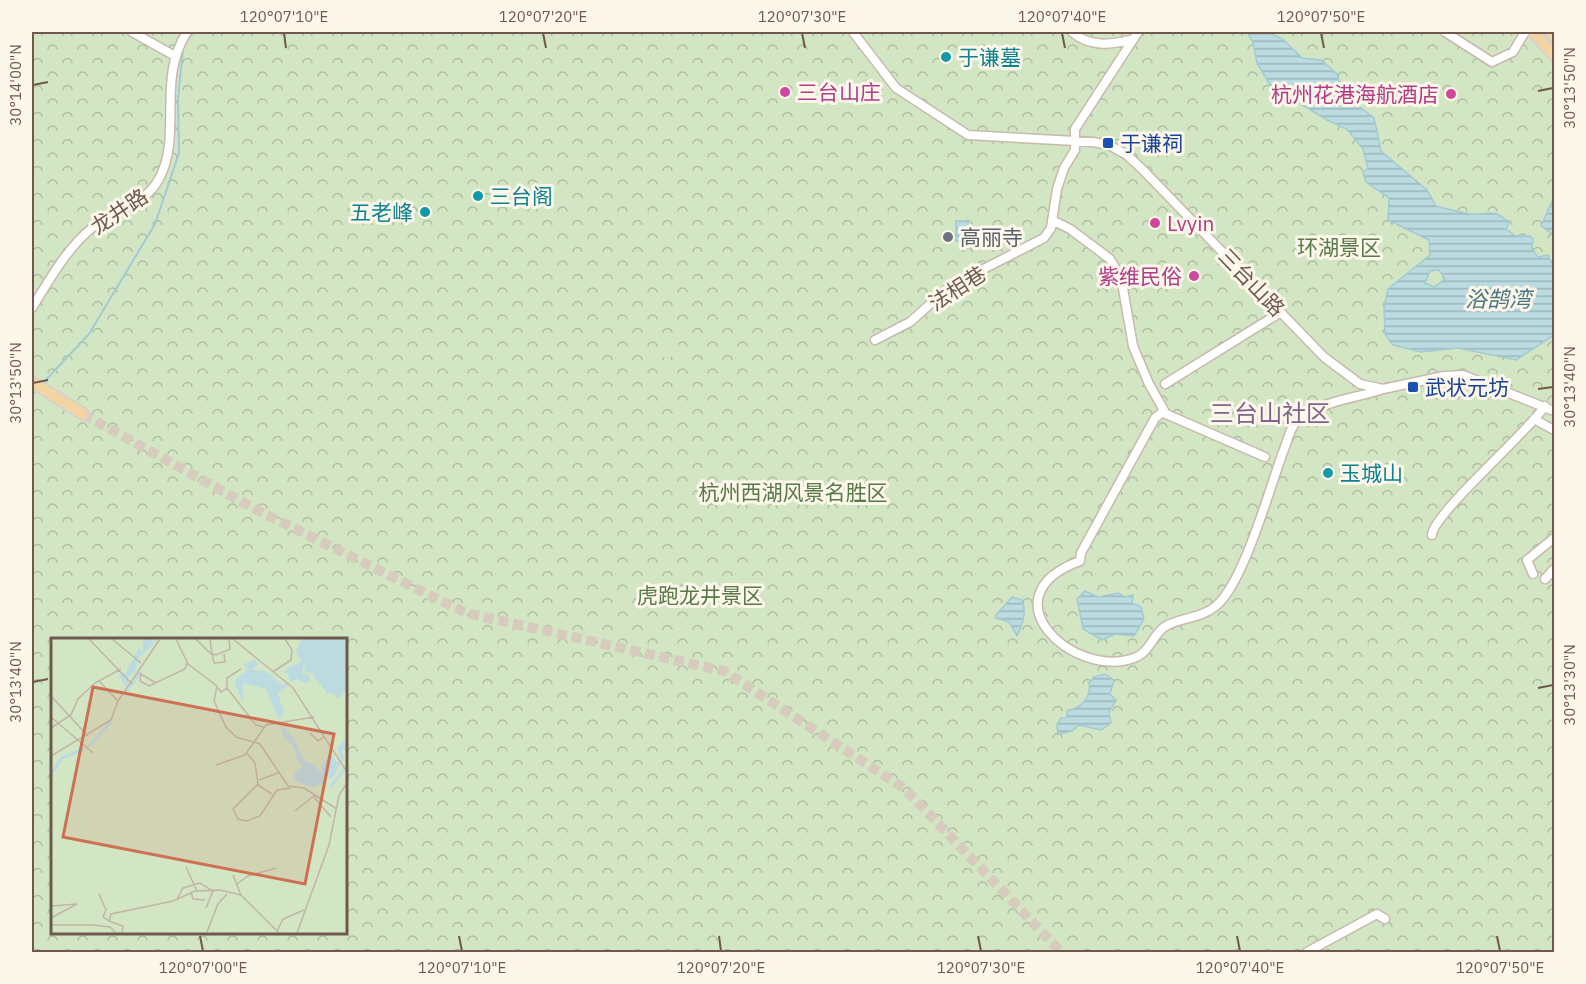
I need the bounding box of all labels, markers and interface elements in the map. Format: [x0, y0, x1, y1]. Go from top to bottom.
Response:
text: 120°07'10"E [240, 7, 328, 26]
text: 120°07'20"E [499, 7, 587, 26]
text: 120°07'30"E [758, 7, 846, 26]
text: 120°07'40"E [1018, 7, 1106, 26]
text: 120°07'50"E [1277, 7, 1365, 26]
place label: 于谦墓 [958, 43, 1021, 71]
text: 30°14'00"N [6, 44, 25, 126]
text: 30°13'50"N [1560, 47, 1579, 129]
marker: 于谦墓 [939, 50, 953, 64]
place label: 三台山庄 [797, 78, 881, 106]
place label: 杭州花港海航酒店 [1271, 80, 1439, 108]
marker: 三台山庄 [778, 85, 792, 99]
marker: 杭州花港海航酒店 [1444, 87, 1458, 101]
place label: 于谦祠 [1120, 129, 1183, 157]
marker: 于谦祠 [1101, 136, 1115, 150]
street label: 龙井路 [85, 182, 153, 240]
place label: 三台阁 [490, 182, 553, 210]
marker: 三台阁 [471, 189, 485, 203]
place label: 五老峰 [350, 198, 413, 226]
marker: 五老峰 [418, 205, 432, 219]
place label: Lvyin [1167, 209, 1214, 237]
marker: Lvyin [1148, 216, 1162, 230]
place label: 高丽寺 [960, 223, 1023, 251]
marker: 高丽寺 [941, 230, 955, 244]
park label: 环湖景区 [1297, 233, 1381, 261]
street label: 三台山路 [1213, 242, 1291, 322]
street label: 法相巷 [923, 259, 991, 317]
place label: 紫维民俗 [1098, 262, 1182, 290]
marker: 紫维民俗 [1187, 269, 1201, 283]
water label: 浴鹄湾 [1465, 284, 1535, 313]
text: 30°13'50"N [6, 342, 25, 424]
text: 30°13'40"N [1560, 346, 1579, 428]
place label: 武状元坊 [1425, 373, 1509, 401]
marker: 武状元坊 [1406, 380, 1420, 394]
district label: 三台山社区 [1210, 397, 1330, 429]
place label: 玉城山 [1340, 459, 1403, 487]
marker: 玉城山 [1321, 466, 1335, 480]
park label: 杭州西湖风景名胜区 [699, 478, 888, 506]
park label: 虎跑龙井景区 [637, 581, 763, 609]
inset map [51, 638, 346, 933]
text: 30°13'40"N [6, 641, 25, 723]
text: 30°13'30"N [1560, 644, 1579, 726]
text: 120°07'00"E [159, 958, 247, 977]
text: 120°07'10"E [418, 958, 506, 977]
text: 120°07'20"E [677, 958, 765, 977]
text: 120°07'30"E [937, 958, 1025, 977]
text: 120°07'40"E [1196, 958, 1284, 977]
text: 120°07'50"E [1456, 958, 1544, 977]

